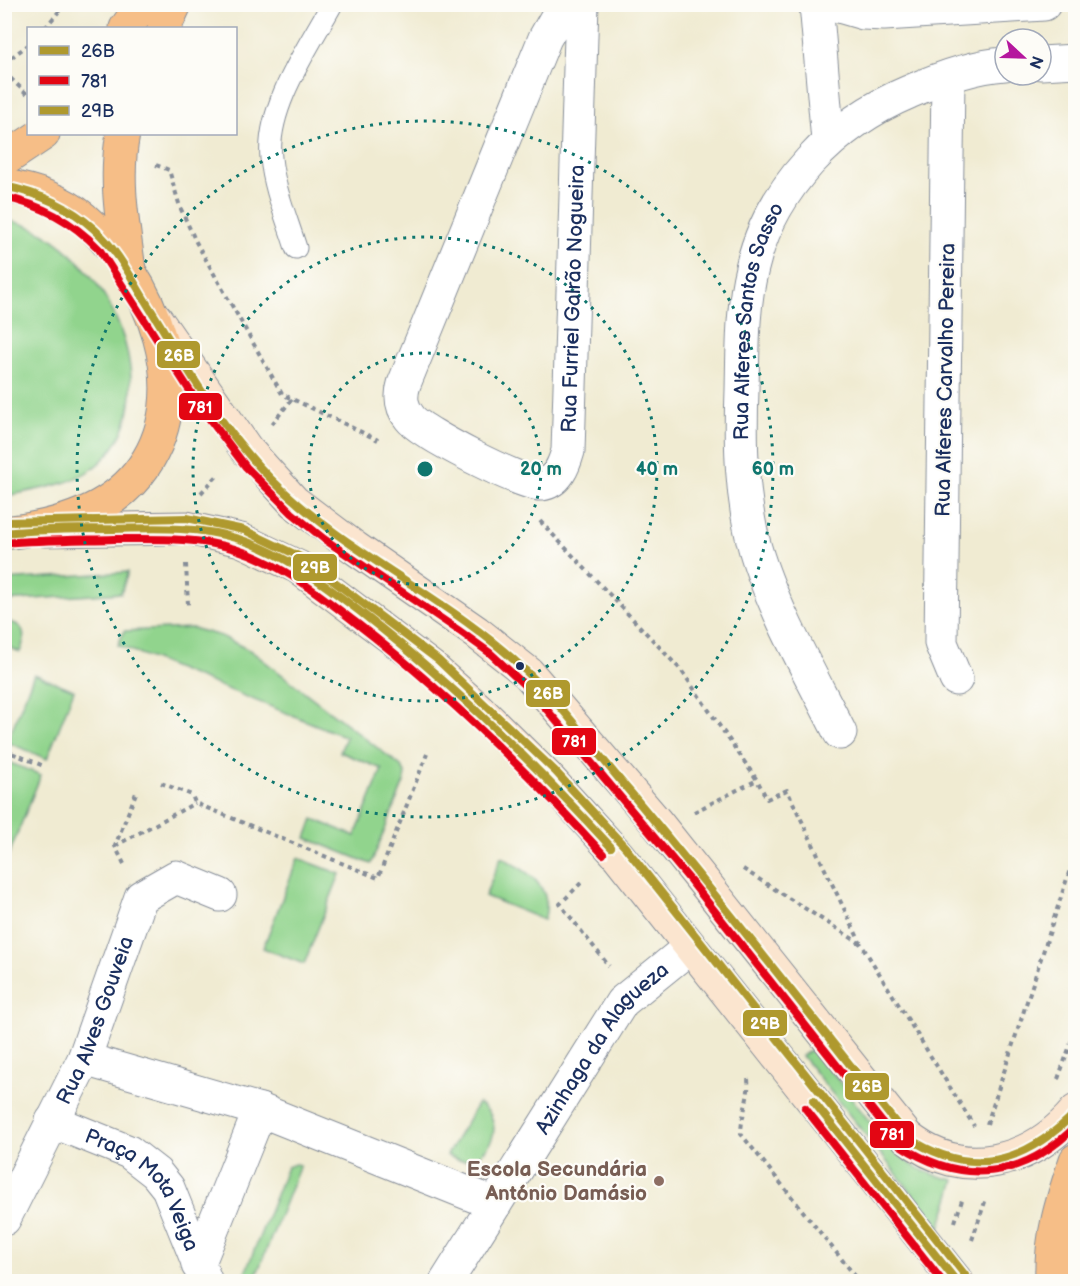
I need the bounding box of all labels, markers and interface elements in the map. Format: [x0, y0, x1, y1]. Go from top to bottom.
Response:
legend [27, 27, 237, 135]
north arrow [993, 27, 1053, 87]
text: 26B [81, 41, 115, 62]
text: N [1024, 53, 1047, 71]
text: 781 [81, 71, 107, 92]
text: 29B [81, 101, 114, 122]
street label: Rua Furriel Galrão Nogueira [557, 164, 590, 433]
street label: Rua Alferes Santos Sasso [729, 198, 789, 440]
street label: Rua Alferes Carvalho Pereira [931, 243, 960, 517]
line badge: 26B [156, 340, 201, 369]
text: 26B [164, 347, 194, 366]
line badge: 781 [178, 392, 223, 421]
text: 781 [187, 399, 213, 418]
centre of rings [415, 459, 435, 479]
text: 20 m [520, 459, 562, 480]
text: 40 m [636, 459, 678, 480]
text: 60 m [752, 459, 794, 480]
line badge: 29B [292, 553, 338, 582]
text: 29B [300, 559, 330, 578]
unlabelled marker [514, 660, 526, 672]
line badge: 26B [525, 679, 571, 708]
text: 26B [533, 685, 563, 704]
line badge: 781 [551, 727, 597, 756]
text: 781 [561, 733, 587, 752]
street label: Rua Alves Gouveia [51, 933, 139, 1109]
street label: Azinhaga da Alagueza [530, 957, 674, 1139]
line badge: 29B [742, 1009, 788, 1037]
text: 29B [750, 1015, 780, 1034]
line badge: 26B [844, 1072, 890, 1101]
text: 26B [852, 1078, 882, 1097]
line badge: 781 [869, 1120, 915, 1149]
street label: Praça Mota Veiga [81, 1124, 204, 1255]
text: 781 [879, 1126, 905, 1145]
place label: Escola Secundária António Damásio [467, 1157, 647, 1206]
marker: Escola Secundária António Damásio [652, 1174, 666, 1188]

